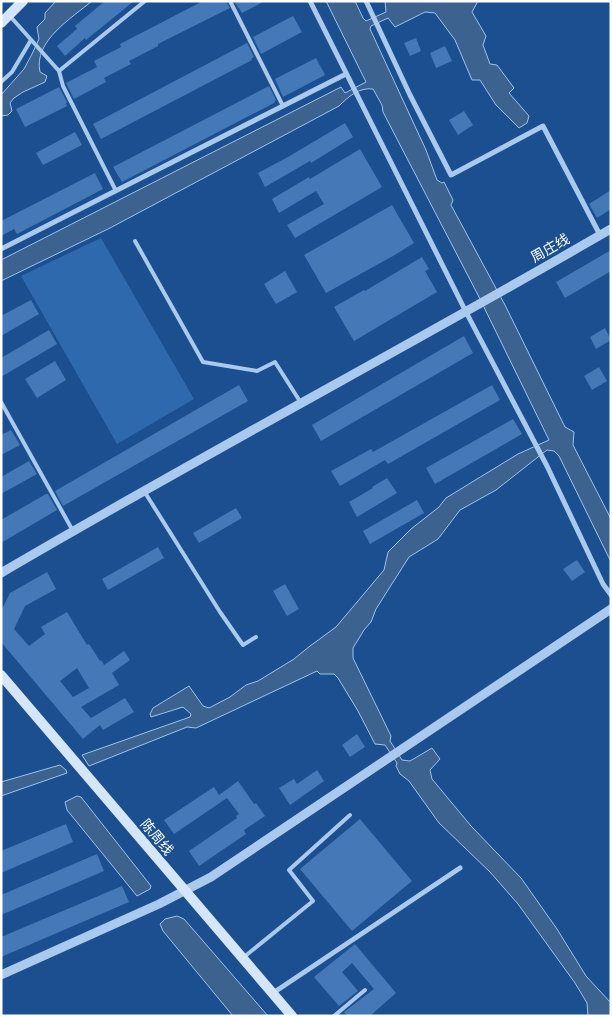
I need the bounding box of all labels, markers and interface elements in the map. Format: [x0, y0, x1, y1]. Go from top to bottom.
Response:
street label: 周庄线 [527, 230, 573, 266]
street label: 陈周线 [137, 815, 177, 859]

